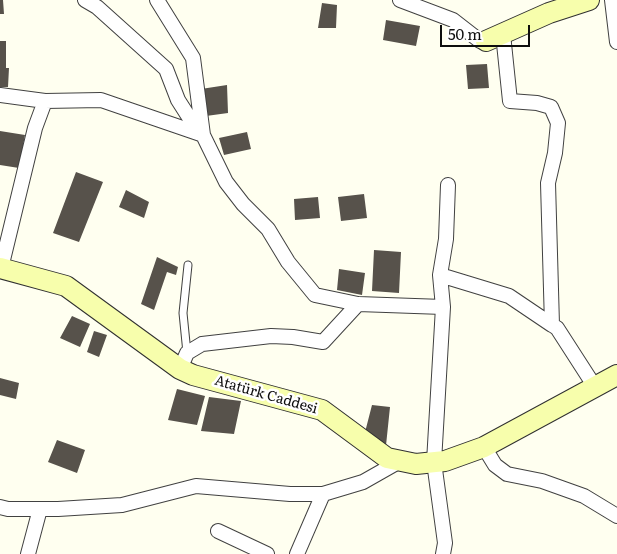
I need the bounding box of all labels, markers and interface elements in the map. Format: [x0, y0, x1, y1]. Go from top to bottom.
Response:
scale bar [442, 15, 532, 47]
text: 50 m [448, 22, 482, 45]
street label: Atatürk Caddesi [213, 372, 319, 418]

